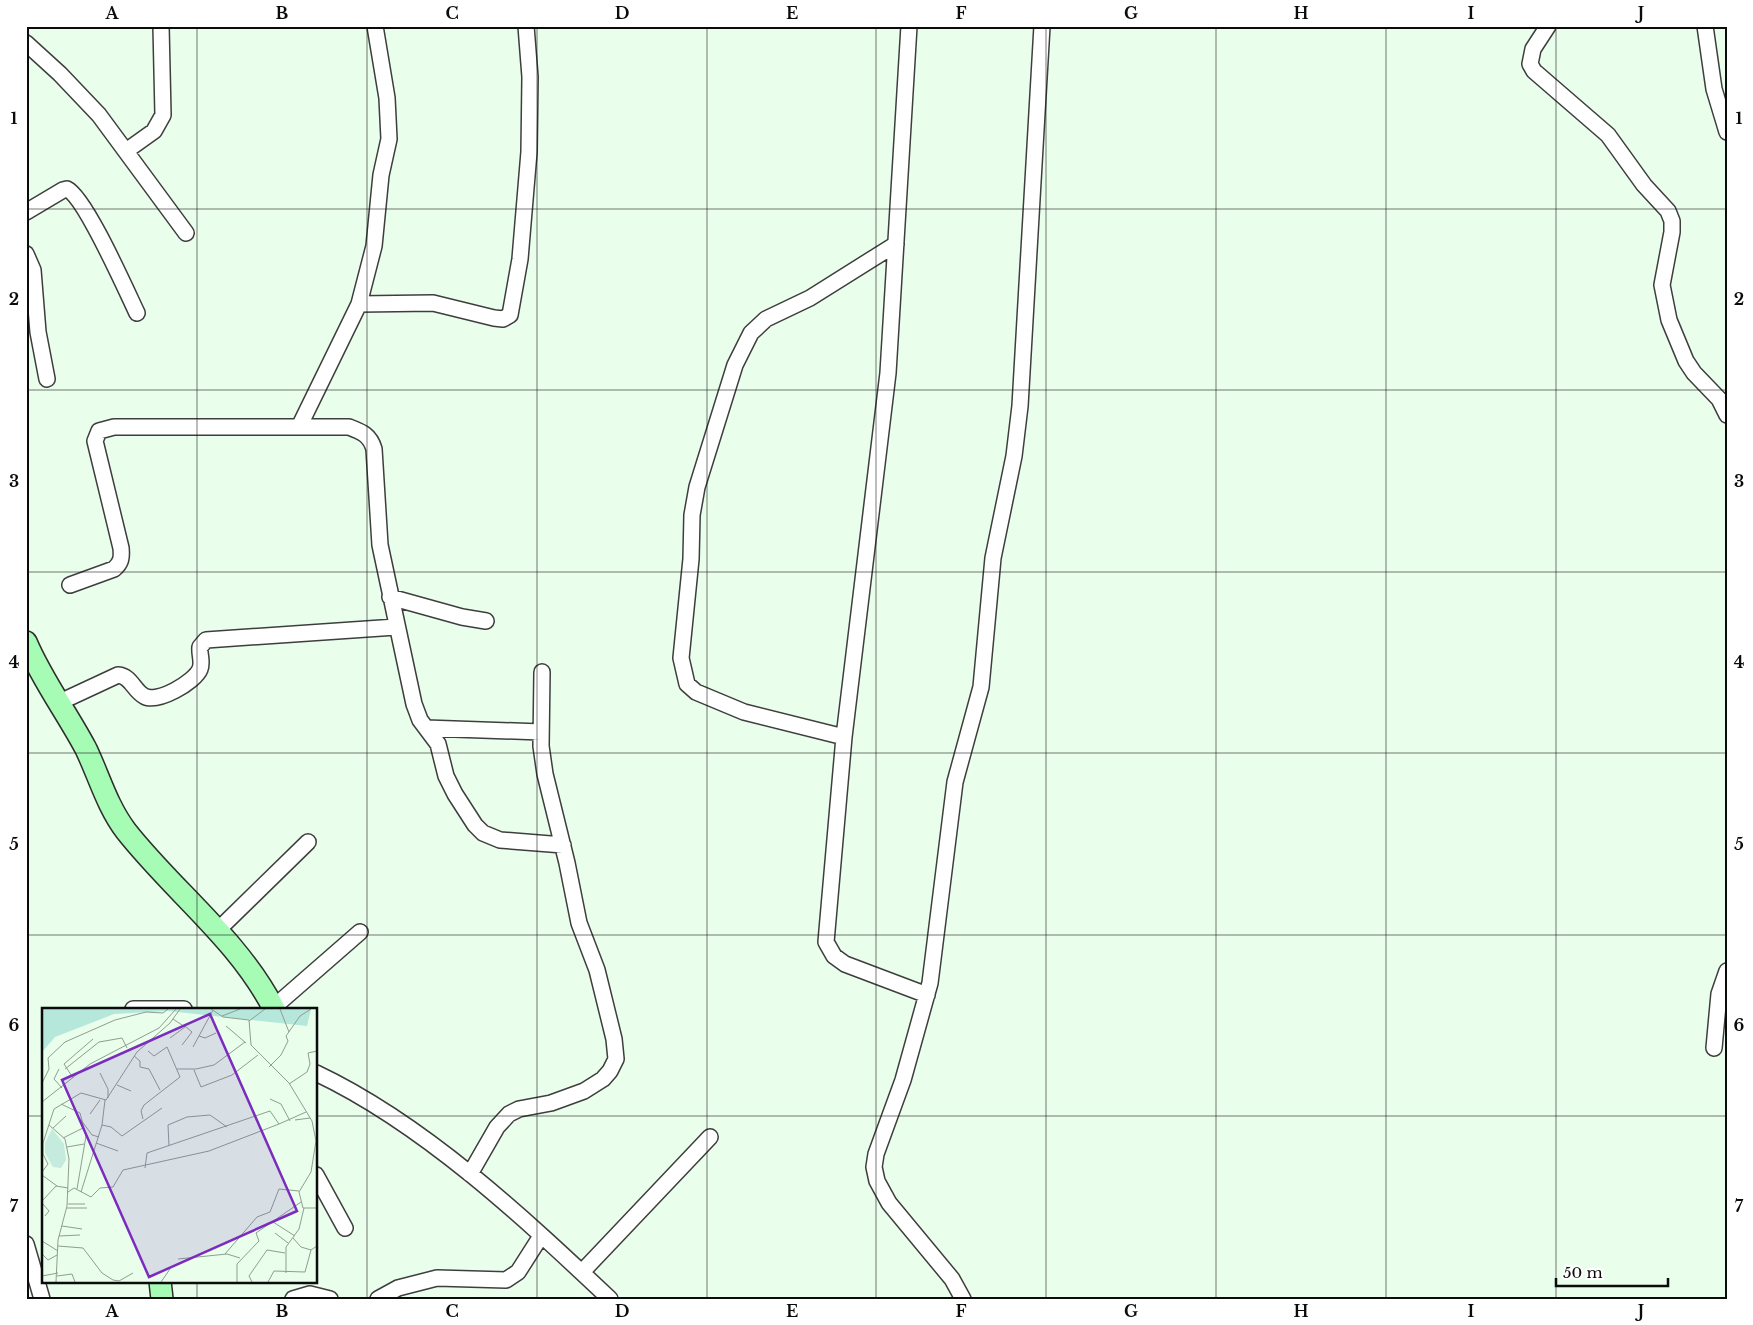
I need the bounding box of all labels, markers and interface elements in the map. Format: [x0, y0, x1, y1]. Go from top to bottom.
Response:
text: A [105, 3, 120, 23]
text: B [276, 3, 289, 23]
text: C [445, 3, 459, 23]
text: D [615, 3, 629, 23]
text: E [786, 3, 798, 23]
text: F [955, 3, 967, 23]
text: G [1124, 3, 1138, 23]
text: H [1293, 3, 1309, 23]
text: I [1468, 3, 1475, 23]
text: J [1635, 3, 1644, 23]
text: 1 [11, 108, 18, 128]
text: 1 [1736, 108, 1743, 128]
text: 2 [9, 289, 19, 309]
text: 2 [1734, 289, 1744, 309]
text: 3 [9, 471, 19, 491]
text: 3 [1734, 471, 1744, 491]
text: 4 [9, 652, 19, 672]
text: 4 [1734, 652, 1744, 672]
text: 5 [9, 834, 19, 854]
text: 5 [1734, 834, 1744, 854]
inset map [42, 1008, 318, 1282]
text: 6 [9, 1015, 20, 1035]
text: 6 [1734, 1015, 1745, 1035]
text: 7 [10, 1196, 19, 1216]
text: 7 [1735, 1196, 1744, 1216]
scale bar [1556, 1255, 1668, 1287]
text: 50 m [1563, 1263, 1603, 1282]
text: A [105, 1301, 120, 1321]
text: B [276, 1301, 289, 1321]
text: C [445, 1301, 459, 1321]
text: D [615, 1301, 629, 1321]
text: E [786, 1301, 798, 1321]
text: F [955, 1301, 967, 1321]
text: G [1124, 1301, 1138, 1321]
text: H [1293, 1301, 1309, 1321]
text: I [1468, 1301, 1475, 1321]
text: J [1635, 1301, 1644, 1321]

